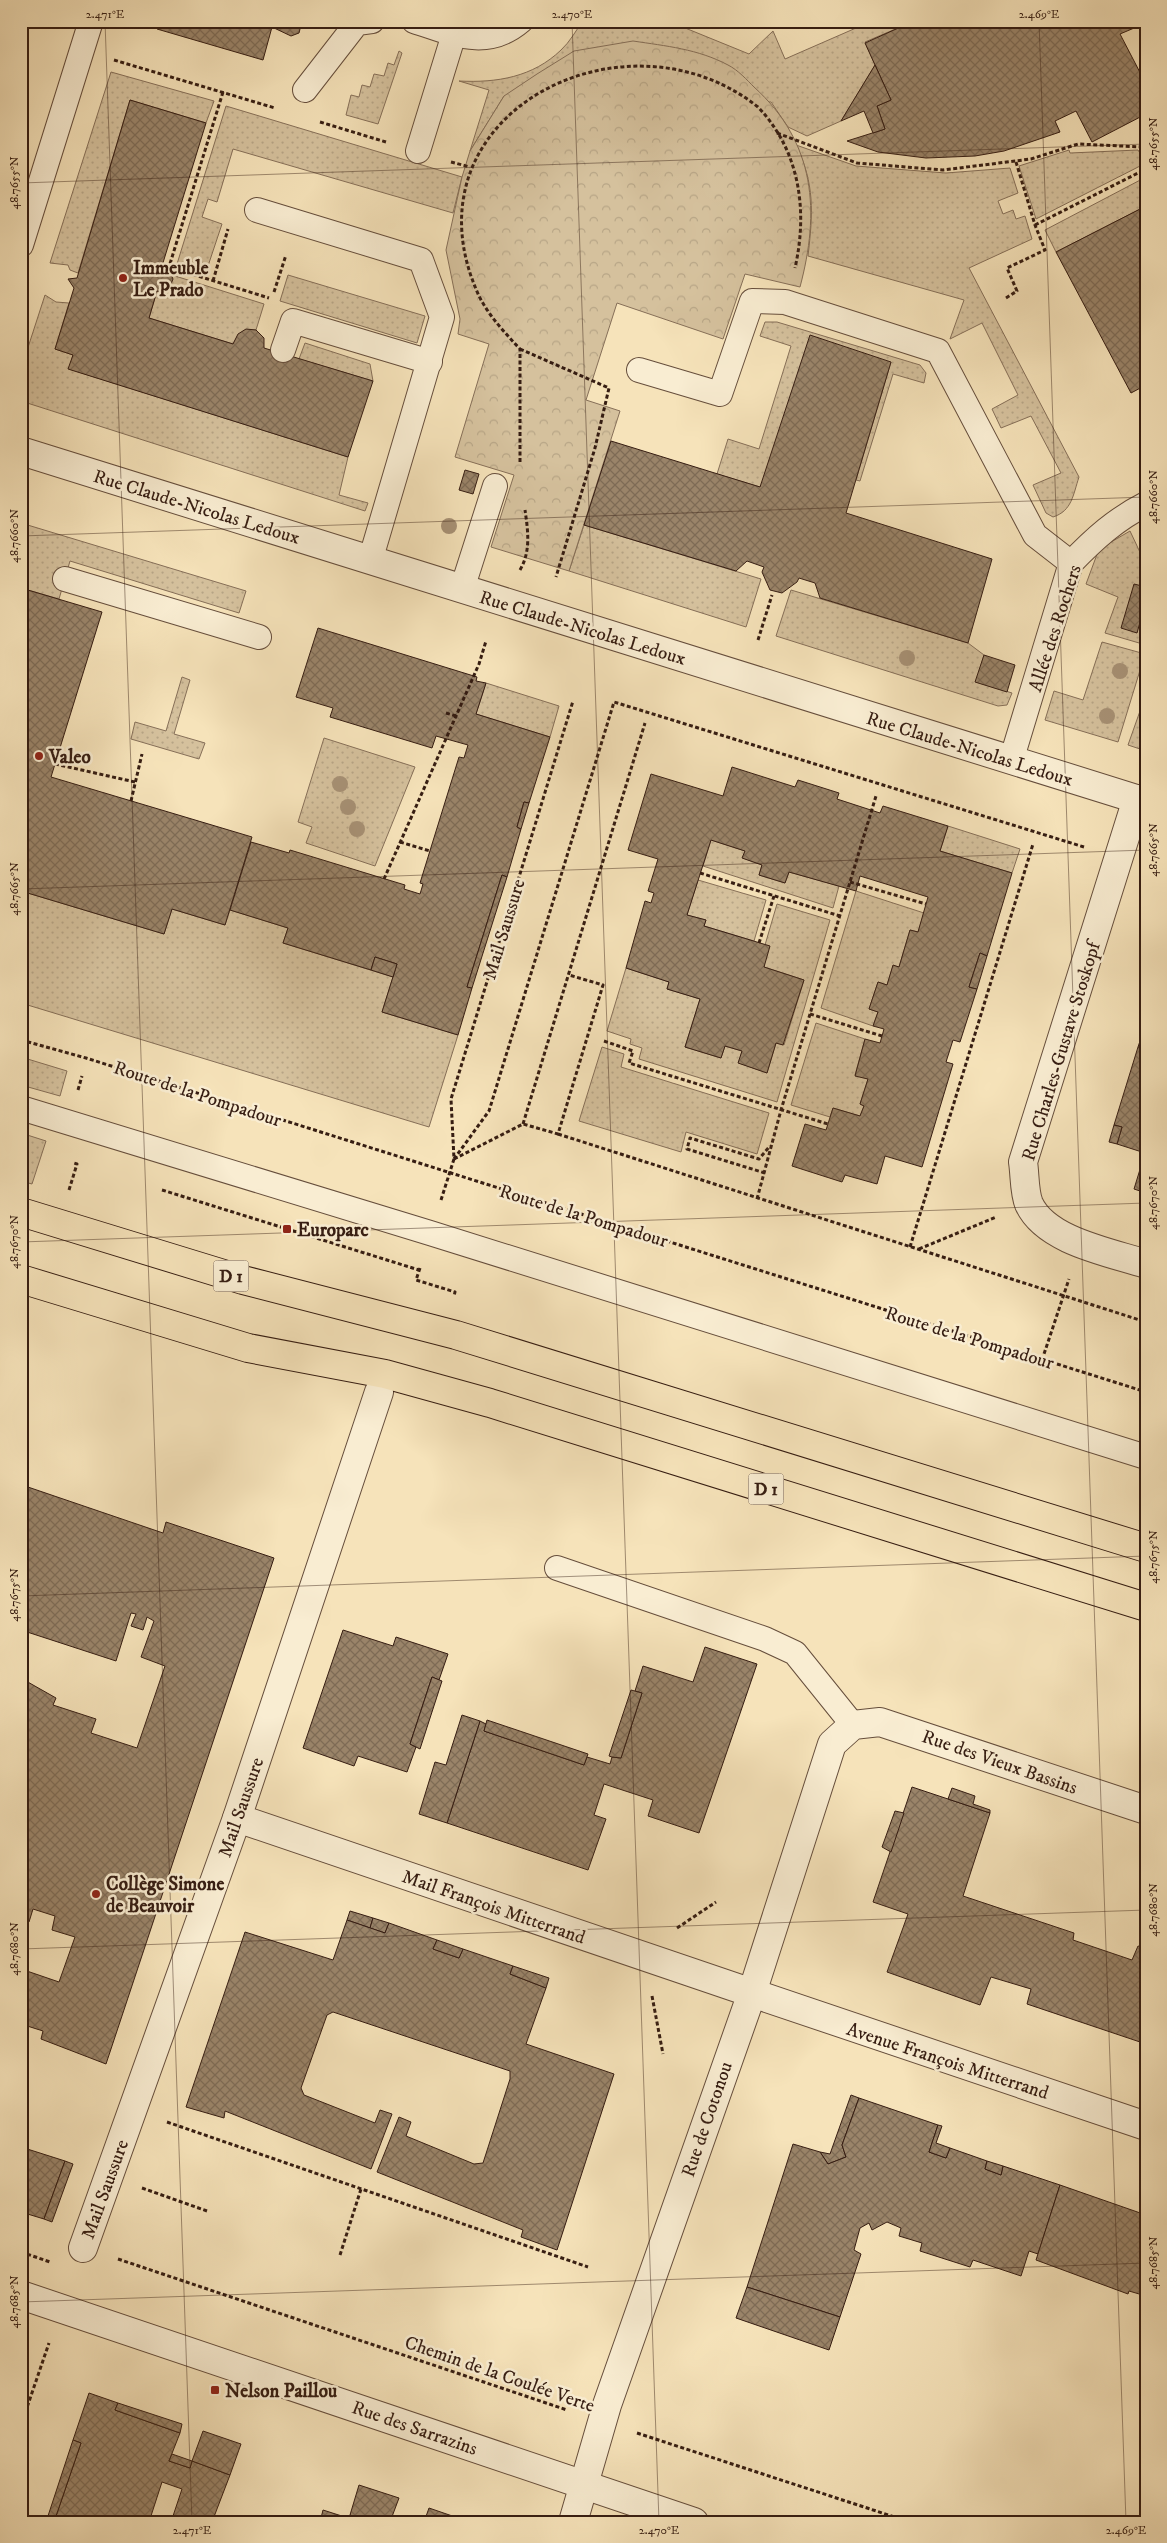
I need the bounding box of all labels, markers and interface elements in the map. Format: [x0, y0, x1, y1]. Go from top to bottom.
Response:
text: 2.471°E [86, 7, 125, 22]
text: 2.470°E [552, 7, 593, 22]
text: 2.469°E [1019, 7, 1060, 22]
text: 48.7655°N [1146, 117, 1161, 171]
text: 48.7655°N [7, 156, 22, 210]
place label: Immeuble Le Prado [133, 257, 209, 302]
marker: Immeuble Le Prado [117, 272, 129, 284]
street label: Rue Claude-Nicolas Ledoux [91, 465, 303, 550]
text: 48.7660°N [1146, 470, 1161, 524]
text: 48.7660°N [7, 509, 22, 563]
street label: Allée des Rochers [1024, 562, 1087, 695]
street label: Rue Claude-Nicolas Ledoux [477, 586, 689, 671]
street label: Rue Claude-Nicolas Ledoux [864, 707, 1076, 792]
place label: Valeo [48, 746, 91, 769]
marker: Valeo [33, 750, 45, 762]
text: 48.7665°N [1146, 823, 1161, 877]
text: 48.7665°N [7, 862, 22, 916]
street label: Mail Saussure [478, 876, 531, 983]
street label: Rue Charles-Gustave Stoskopf [1017, 936, 1107, 1164]
street label: Route de la Pompadour [111, 1056, 284, 1132]
text: 48.7670°N [1146, 1176, 1161, 1230]
street label: Route de la Pompadour [497, 1180, 671, 1253]
text: 48.7670°N [7, 1215, 22, 1269]
place label: Europarc [297, 1219, 369, 1242]
marker: Europarc [281, 1223, 293, 1235]
road number: D 1 [214, 1260, 248, 1292]
street label: Route de la Pompadour [883, 1302, 1057, 1375]
road number: D 1 [748, 1474, 784, 1505]
text: 48.7675°N [1146, 1530, 1161, 1584]
text: 48.7675°N [7, 1568, 22, 1622]
street label: Rue des Vieux Bassins [919, 1725, 1080, 1800]
street label: Mail Saussure [214, 1754, 269, 1860]
street label: Mail François Mitterrand [399, 1865, 589, 1950]
place label: Collège Simone de Beauvoir [106, 1873, 224, 1918]
text: 48.7680°N [1146, 1883, 1161, 1937]
marker: Collège Simone de Beauvoir [90, 1888, 102, 1900]
text: 48.7680°N [7, 1922, 22, 1976]
street label: Avenue François Mitterrand [844, 2018, 1052, 2105]
street label: Rue de Cotonou [677, 2059, 738, 2180]
street label: Mail Saussure [77, 2137, 134, 2242]
text: 48.7685°N [1146, 2236, 1161, 2290]
text: 48.7685°N [7, 2275, 22, 2329]
street label: Chemin de la Coulée Verte [402, 2331, 598, 2418]
place label: Nelson Paillou [225, 2380, 337, 2403]
marker: Nelson Paillou [209, 2384, 221, 2396]
street label: Rue des Sarrazins [349, 2396, 480, 2461]
text: 2.471°E [173, 2523, 212, 2538]
text: 2.470°E [639, 2523, 680, 2538]
text: 2.469°E [1106, 2523, 1147, 2538]

